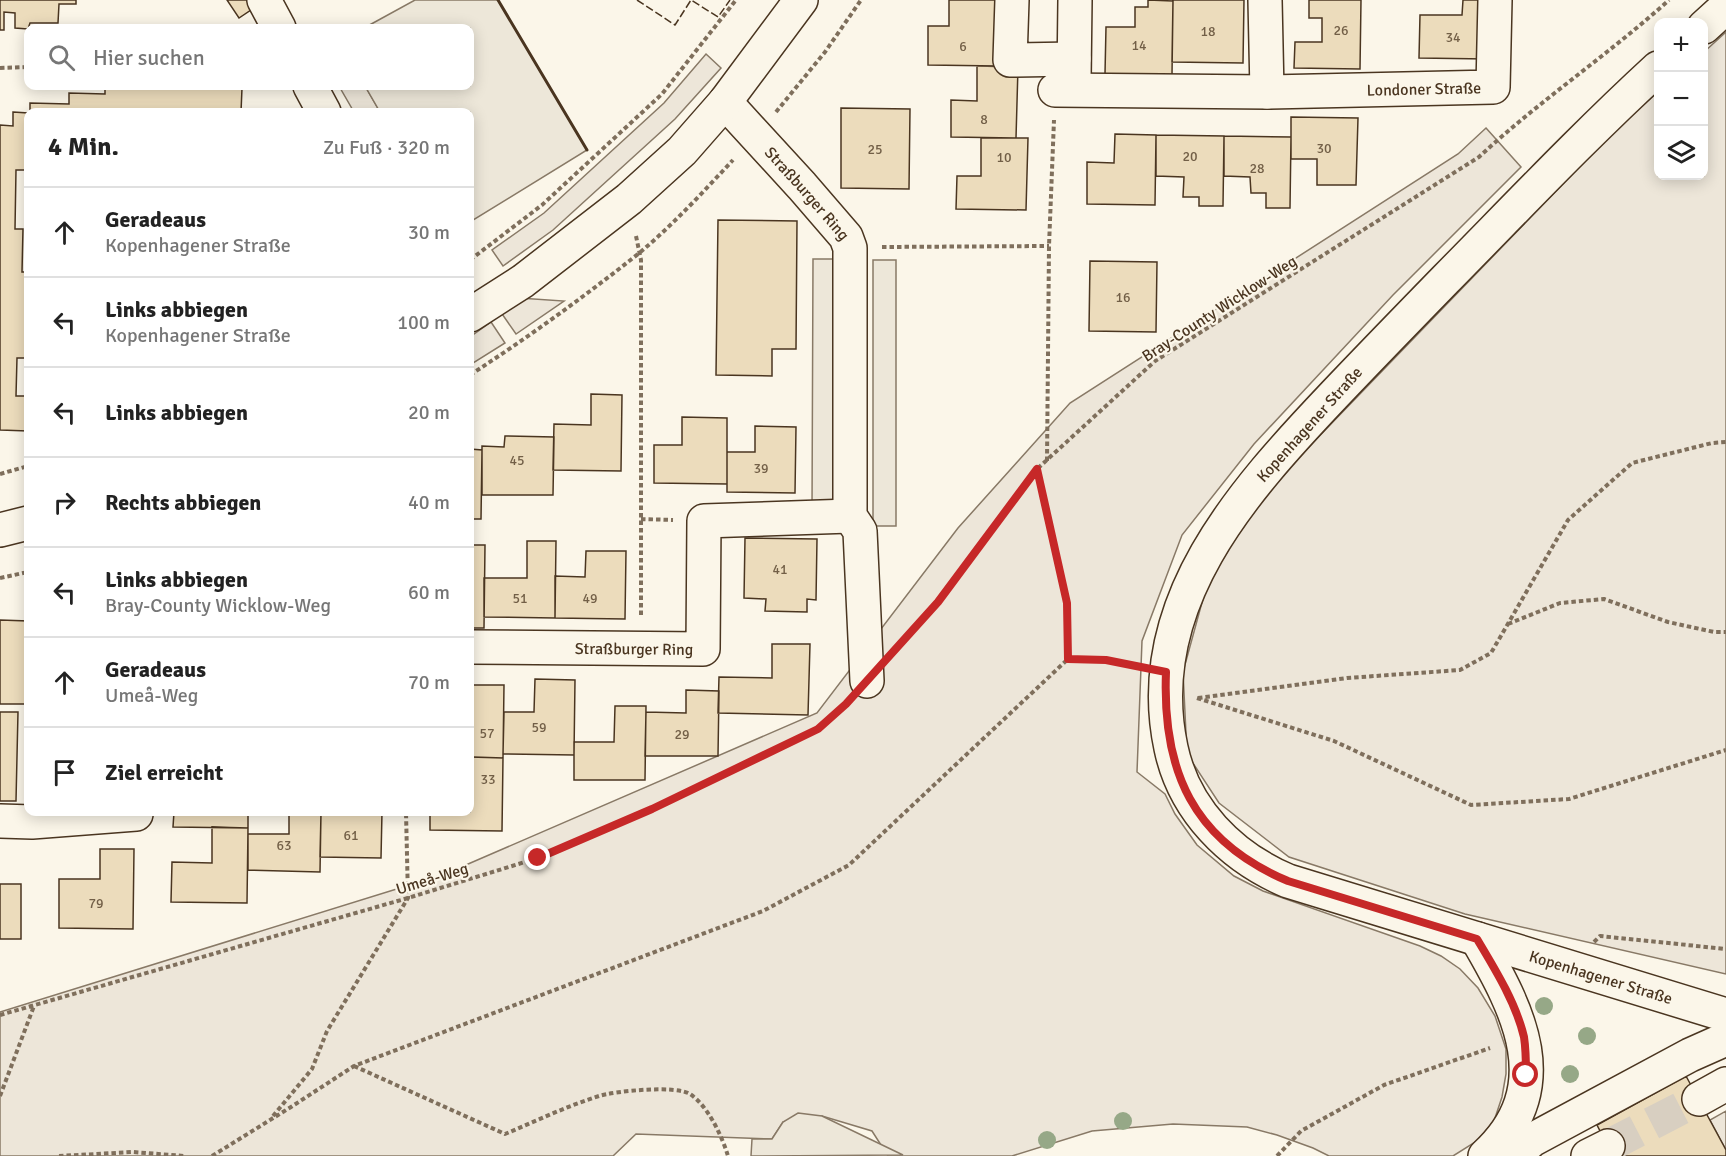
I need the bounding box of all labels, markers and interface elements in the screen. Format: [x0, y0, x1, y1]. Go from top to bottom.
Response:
map controls [1654, 18, 1708, 180]
button: + [1654, 18, 1708, 72]
house number: 26 [1333, 22, 1349, 39]
house number: 18 [1200, 23, 1216, 40]
search box [24, 24, 474, 90]
house number: 34 [1445, 29, 1461, 46]
house number: 14 [1131, 37, 1147, 54]
house number: 6 [959, 38, 967, 55]
icon: search [45, 41, 78, 74]
text: Hier suchen [93, 44, 205, 71]
button: − [1654, 72, 1708, 126]
street label: Londoner Straße [1367, 78, 1481, 101]
house number: 8 [980, 111, 988, 128]
button: layers [1654, 126, 1708, 180]
text: 4 Min. [48, 131, 119, 163]
text: Zu Fuß · 320 m [323, 135, 450, 160]
house number: 30 [1316, 140, 1332, 157]
house number: 25 [867, 141, 883, 158]
street label: Straßburger Ring [760, 143, 853, 245]
house number: 20 [1182, 148, 1198, 165]
house number: 10 [996, 149, 1012, 166]
house number: 28 [1249, 160, 1265, 177]
text: Geradeaus [105, 206, 206, 233]
icon: ahead [48, 216, 81, 249]
text: 30 m [408, 220, 450, 245]
text: Kopenhagener Straße [105, 233, 291, 258]
street label: Bray-County Wicklow-Weg [1138, 251, 1301, 366]
house number: 16 [1115, 289, 1131, 306]
text: Links abbiegen [105, 296, 248, 323]
icon: left [48, 306, 81, 339]
text: 100 m [397, 310, 450, 335]
text: Kopenhagener Straße [105, 323, 291, 348]
street label: Kopenhagener Straße [1253, 363, 1367, 487]
icon: left [48, 396, 81, 429]
text: Links abbiegen [105, 399, 248, 426]
text: 20 m [408, 400, 450, 425]
house number: 45 [509, 452, 525, 469]
house number: 39 [753, 460, 769, 477]
icon: right [48, 486, 81, 519]
text: Rechts abbiegen [105, 489, 261, 516]
text: 40 m [408, 490, 450, 515]
house number: 41 [772, 561, 788, 578]
text: Links abbiegen [105, 566, 248, 593]
icon: left [48, 576, 81, 609]
text: 60 m [408, 580, 450, 605]
house number: 51 [512, 590, 528, 607]
house number: 49 [582, 590, 598, 607]
text: Bray-County Wicklow-Weg [105, 593, 331, 618]
street label: Straßburger Ring [575, 639, 693, 660]
text: Geradeaus [105, 656, 206, 683]
icon: ahead [48, 666, 81, 699]
text: 70 m [408, 670, 450, 695]
text: Umeå-Weg [105, 683, 198, 708]
house number: 59 [531, 719, 547, 736]
house number: 57 [479, 725, 495, 742]
house number: 29 [674, 726, 690, 743]
icon: arrive [48, 756, 81, 789]
text: Ziel erreicht [105, 759, 223, 786]
house number: 33 [480, 771, 496, 788]
house number: 61 [343, 827, 359, 844]
house number: 63 [276, 837, 292, 854]
route end [524, 844, 550, 870]
street label: Umeå-Weg [394, 858, 471, 899]
house number: 79 [88, 895, 104, 912]
street label: Kopenhagener Straße [1527, 946, 1675, 1009]
route start [1512, 1061, 1538, 1087]

